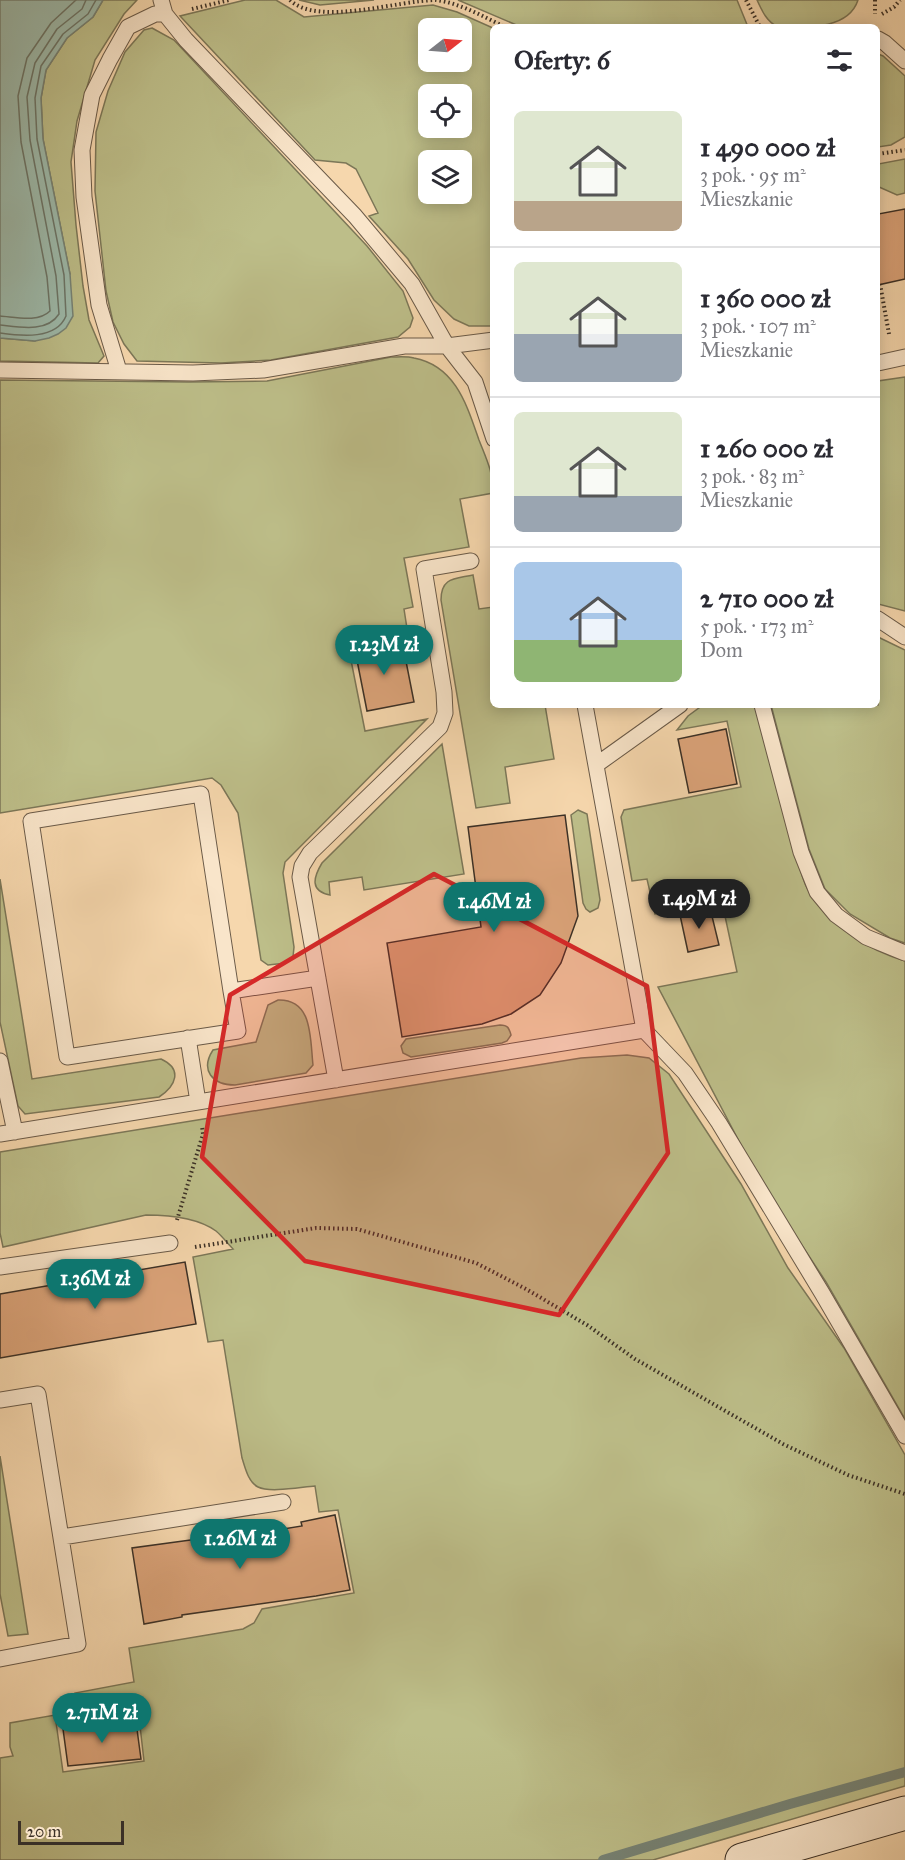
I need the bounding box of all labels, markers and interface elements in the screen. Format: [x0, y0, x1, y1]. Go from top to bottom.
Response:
north arrow [418, 18, 472, 72]
map controls [418, 18, 472, 204]
text: Oferty: 6 [514, 44, 610, 76]
icon: filters [823, 44, 856, 77]
button: locate [418, 84, 472, 138]
text: 1 490 000 zł [700, 131, 835, 163]
icon: home [562, 135, 634, 207]
button: layers [418, 150, 472, 204]
text: 3 pok. · 95 m² [700, 163, 806, 187]
text: Mieszkanie [700, 187, 793, 211]
text: 1 360 000 zł [700, 282, 830, 314]
icon: home [562, 286, 634, 358]
text: 3 pok. · 107 m² [700, 314, 816, 338]
text: Mieszkanie [700, 338, 793, 362]
text: 1 260 000 zł [700, 432, 833, 464]
icon: home [562, 436, 634, 508]
text: 3 pok. · 83 m² [700, 464, 804, 488]
text: Mieszkanie [700, 488, 793, 512]
text: 2 710 000 zł [700, 582, 833, 614]
icon: home [562, 586, 634, 658]
text: 5 pok. · 173 m² [700, 614, 814, 638]
pin: 1.23M zł [322, 625, 446, 676]
text: 1.23M zł [349, 632, 419, 656]
text: Dom [700, 638, 743, 662]
pin: 1.49M zł [637, 879, 761, 930]
pin: 1.46M zł [432, 882, 556, 933]
text: 1.49M zł [662, 886, 736, 910]
text: 1.46M zł [457, 889, 531, 913]
pin: 1.36M zł [33, 1259, 157, 1310]
text: 1.36M zł [60, 1266, 130, 1290]
pin: 1.26M zł [178, 1519, 302, 1570]
text: 1.26M zł [204, 1526, 276, 1550]
pin: 2.71M zł [40, 1693, 164, 1744]
text: 2.71M zł [66, 1700, 138, 1724]
scale bar [18, 1818, 124, 1846]
text: 20 m [27, 1822, 61, 1841]

